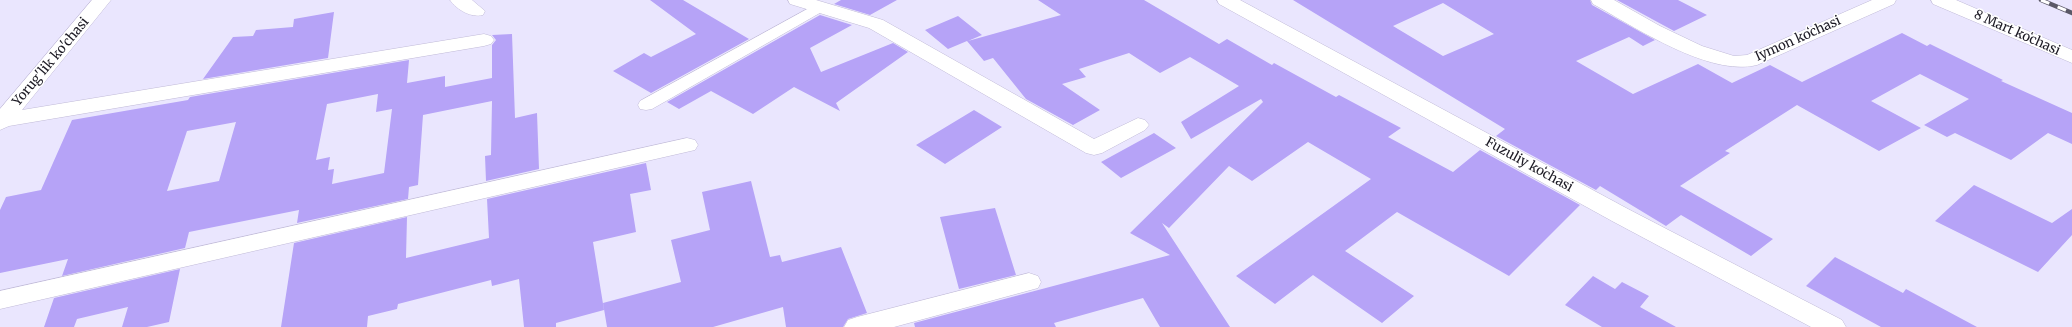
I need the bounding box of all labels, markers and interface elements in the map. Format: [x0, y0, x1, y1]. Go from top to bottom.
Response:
street label: 8 Mart koʻchasi [1971, 7, 2063, 59]
street label: Iymon koʻchasi [1753, 13, 1843, 65]
street label: Yorug'lik ko'chasi [10, 15, 92, 109]
street label: Fuzuliy koʻchasi [1482, 134, 1576, 196]

